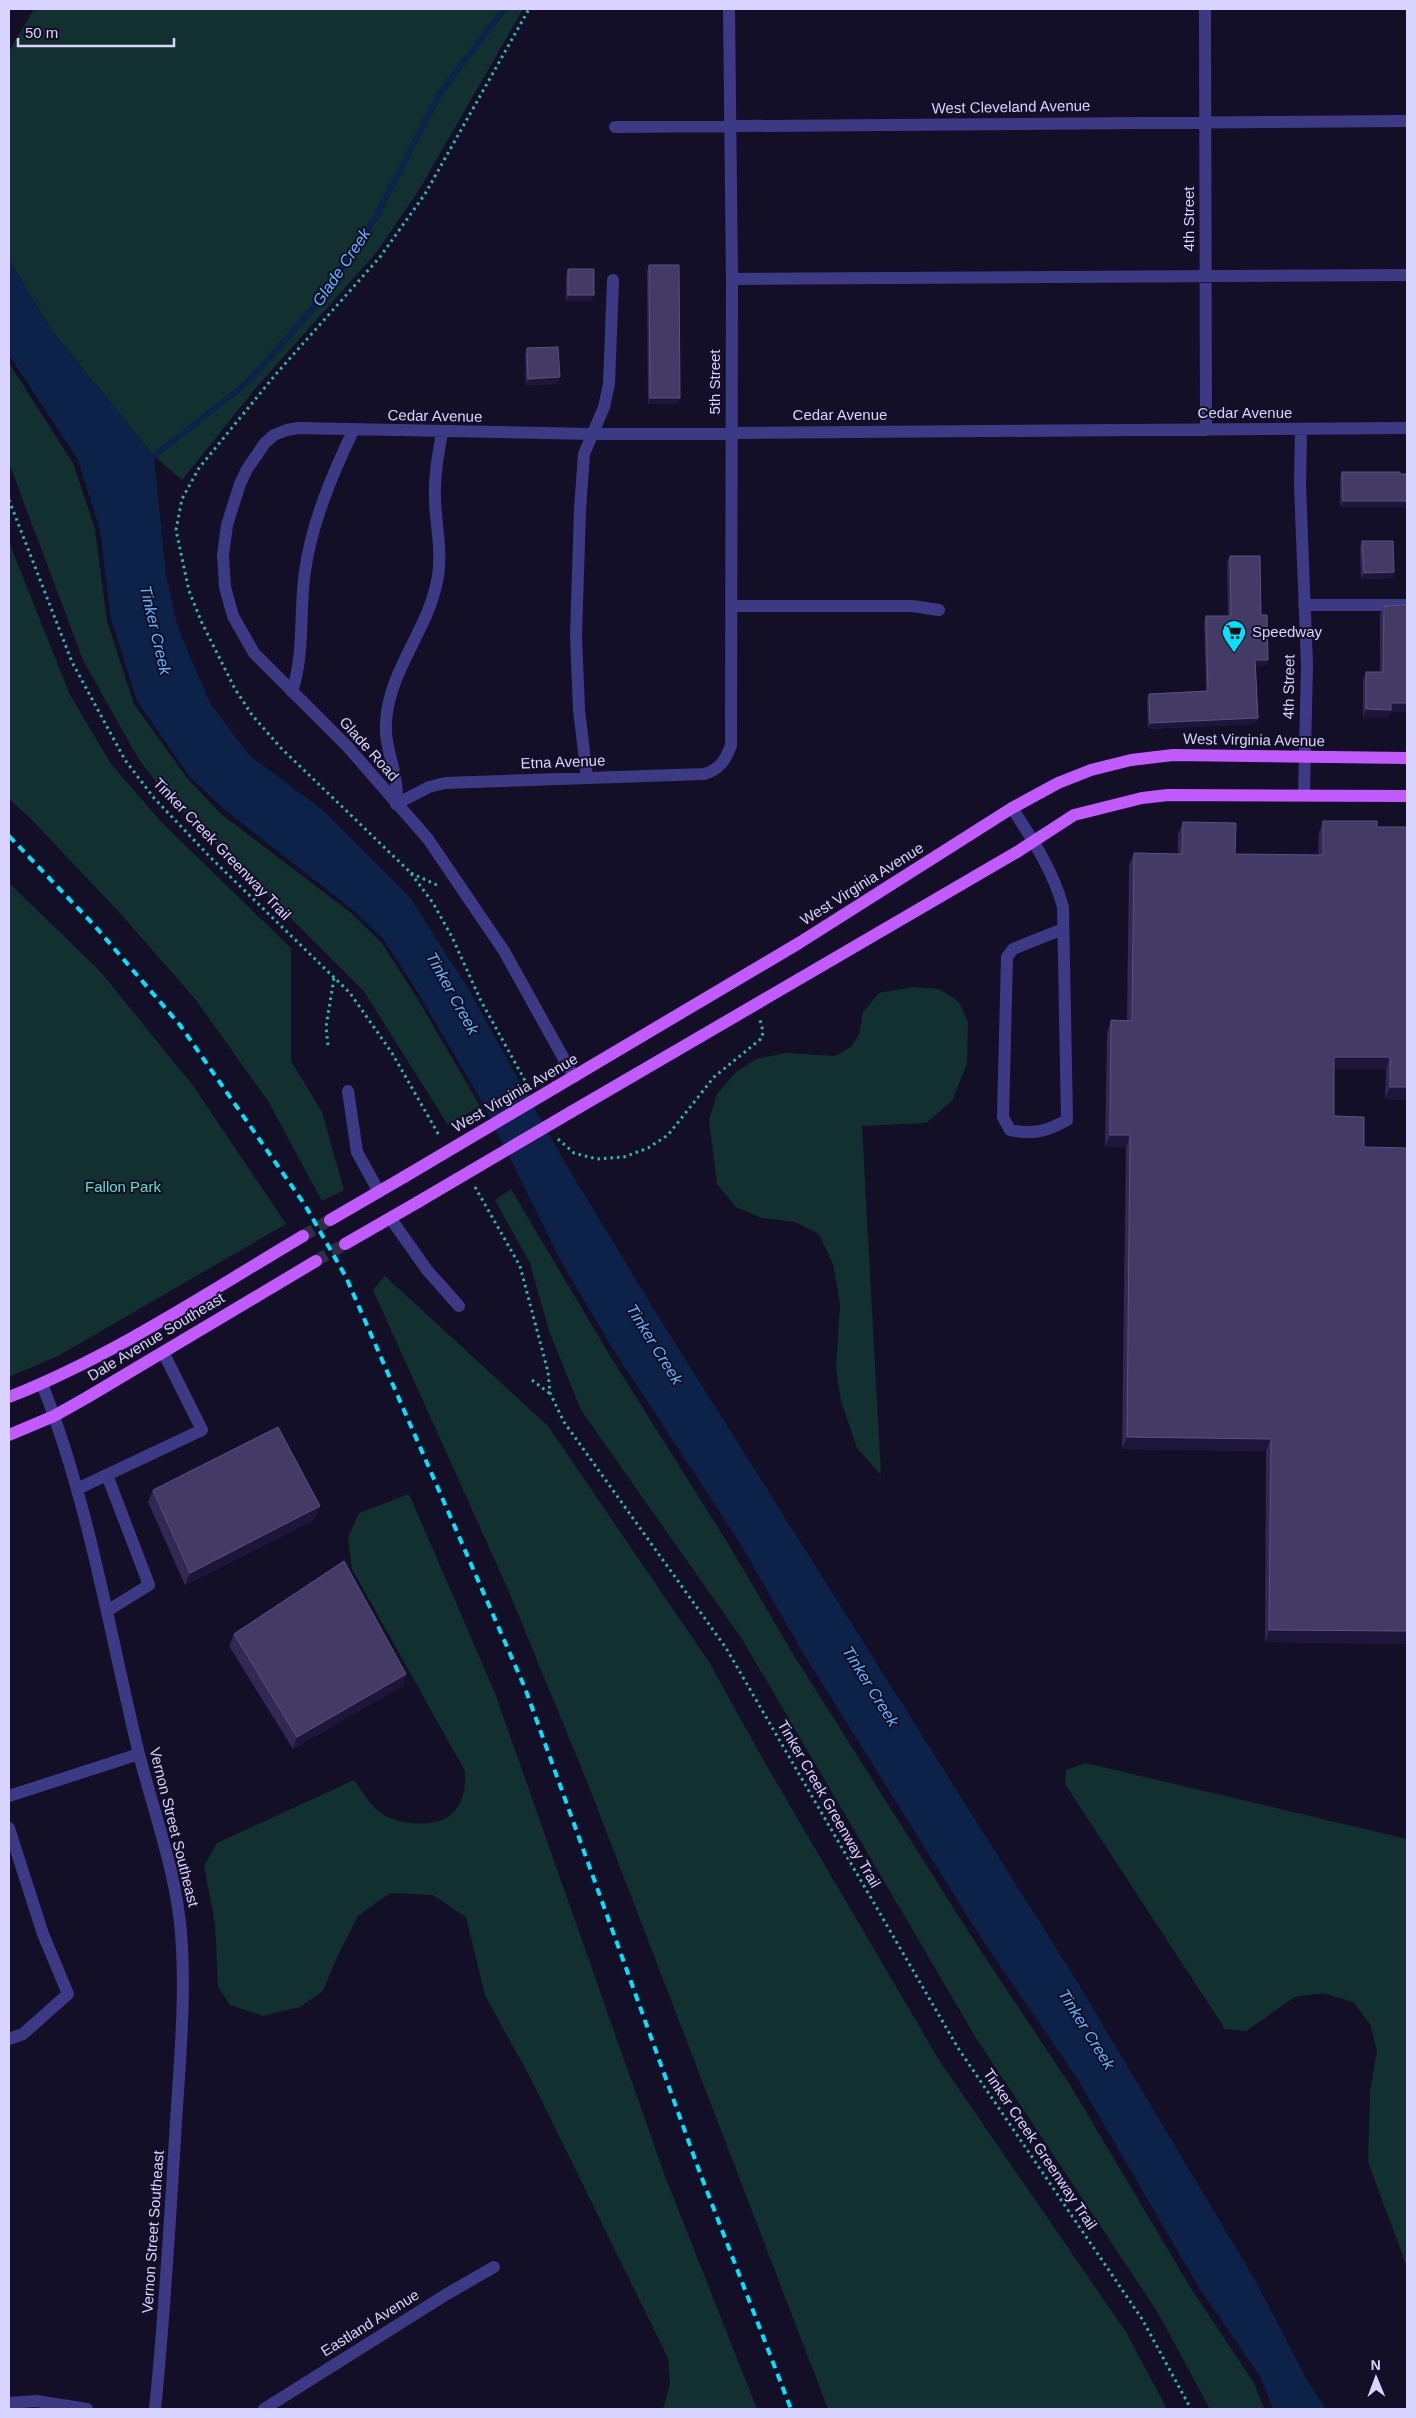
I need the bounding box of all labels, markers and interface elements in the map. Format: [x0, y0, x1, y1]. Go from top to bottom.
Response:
scale bar [18, 15, 174, 47]
text: 50 m [25, 24, 58, 41]
street label: West Cleveland Avenue [931, 97, 1090, 116]
street label: 4th Street [1180, 186, 1197, 252]
water label: Glade Creek [309, 224, 374, 309]
street label: 5th Street [706, 349, 723, 415]
street label: Cedar Avenue [1198, 404, 1292, 421]
street label: Cedar Avenue [387, 406, 483, 425]
street label: Cedar Avenue [793, 406, 887, 423]
water label: Tinker Creek [137, 584, 174, 678]
supermarket icon: Speedway [1221, 619, 1247, 653]
place label: Speedway [1252, 623, 1323, 640]
street label: 4th Street [1279, 653, 1298, 720]
street label: Glade Road [336, 713, 402, 784]
street label: West Virginia Avenue [1183, 730, 1325, 749]
street label: Etna Avenue [520, 752, 606, 771]
street label: Tinker Creek Greenway Trail [150, 774, 295, 923]
street label: West Virginia Avenue [797, 839, 926, 928]
water label: Tinker Creek [423, 949, 483, 1038]
street label: West Virginia Avenue [449, 1050, 580, 1135]
park label: Fallon Park [85, 1178, 161, 1195]
street label: Dale Avenue Southeast [84, 1289, 228, 1384]
water label: Tinker Creek [623, 1301, 687, 1388]
water label: Tinker Creek [839, 1643, 903, 1730]
street label: Tinker Creek Greenway Trail [774, 1717, 884, 1890]
street label: Vernon Street Southeast [146, 1746, 203, 1909]
water label: Tinker Creek [1055, 1986, 1119, 2073]
street label: Tinker Creek Greenway Trail [980, 2065, 1101, 2232]
street label: Vernon Street Southeast [138, 2149, 167, 2314]
street label: Eastland Avenue [318, 2286, 422, 2360]
north arrow [1351, 2353, 1401, 2403]
text: N [1371, 2357, 1381, 2373]

